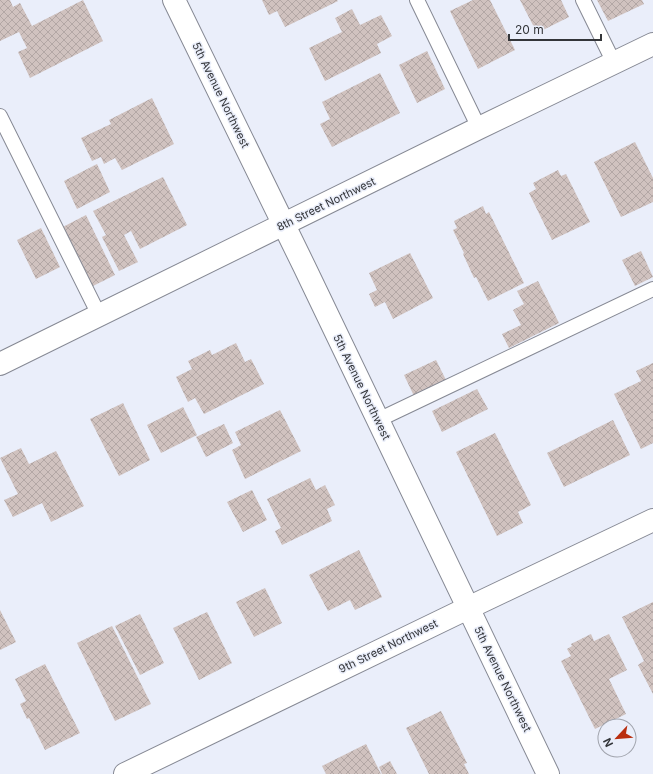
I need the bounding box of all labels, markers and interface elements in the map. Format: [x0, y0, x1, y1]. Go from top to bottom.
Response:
scale bar [509, 16, 601, 42]
text: 20 m [515, 22, 544, 37]
street label: 5th Avenue Northwest [189, 40, 253, 150]
street label: 8th Street Northwest [274, 174, 378, 234]
street label: 5th Avenue Northwest [330, 332, 394, 442]
street label: 9th Street Northwest [336, 616, 440, 676]
street label: 5th Avenue Northwest [471, 624, 535, 734]
north arrow [597, 718, 637, 758]
text: N [600, 736, 616, 749]

